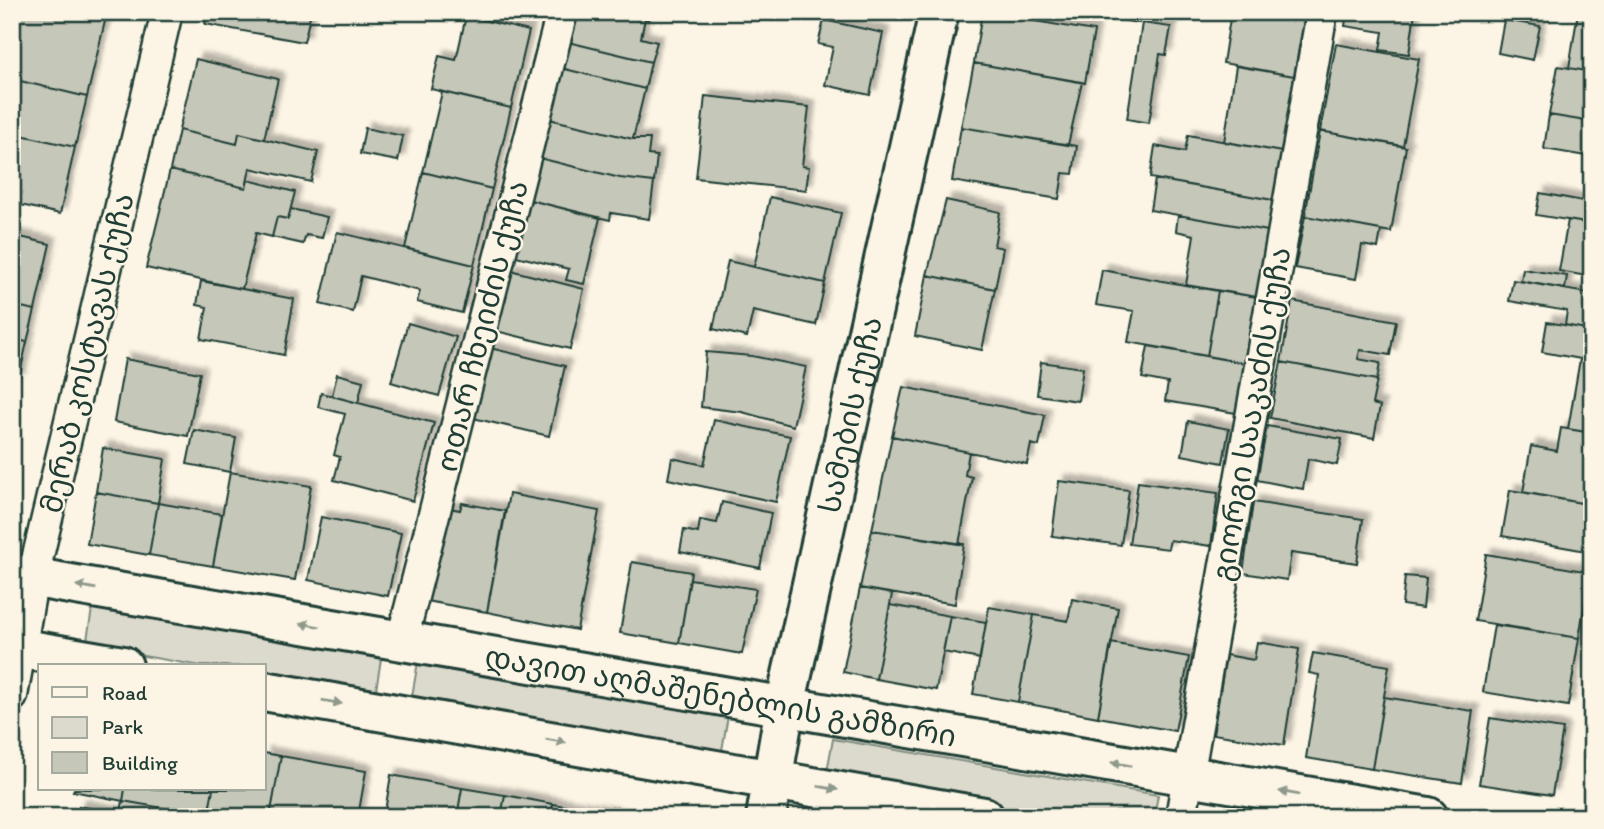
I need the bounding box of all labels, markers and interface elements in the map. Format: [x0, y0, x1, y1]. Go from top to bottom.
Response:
street label: ოთარ ჩხეიძის ქუჩა [428, 177, 536, 475]
street label: მერაბ კოსტავას ქუჩა [32, 189, 142, 517]
street label: გიორგი სააკაძის ქუჩა [1203, 244, 1299, 584]
street label: სამების ქუჩა [810, 313, 889, 516]
one-way arrow [75, 581, 97, 592]
one-way arrow [299, 619, 321, 630]
street label: დავით აღმაშენებლის გამზირი [482, 637, 959, 754]
legend [38, 664, 266, 790]
text: Road [102, 680, 148, 705]
one-way arrow [321, 697, 343, 708]
text: Park [102, 714, 144, 739]
one-way arrow [545, 736, 567, 747]
text: Building [102, 750, 178, 775]
one-way arrow [1110, 758, 1132, 769]
one-way arrow [817, 783, 839, 794]
one-way arrow [1278, 787, 1300, 798]

